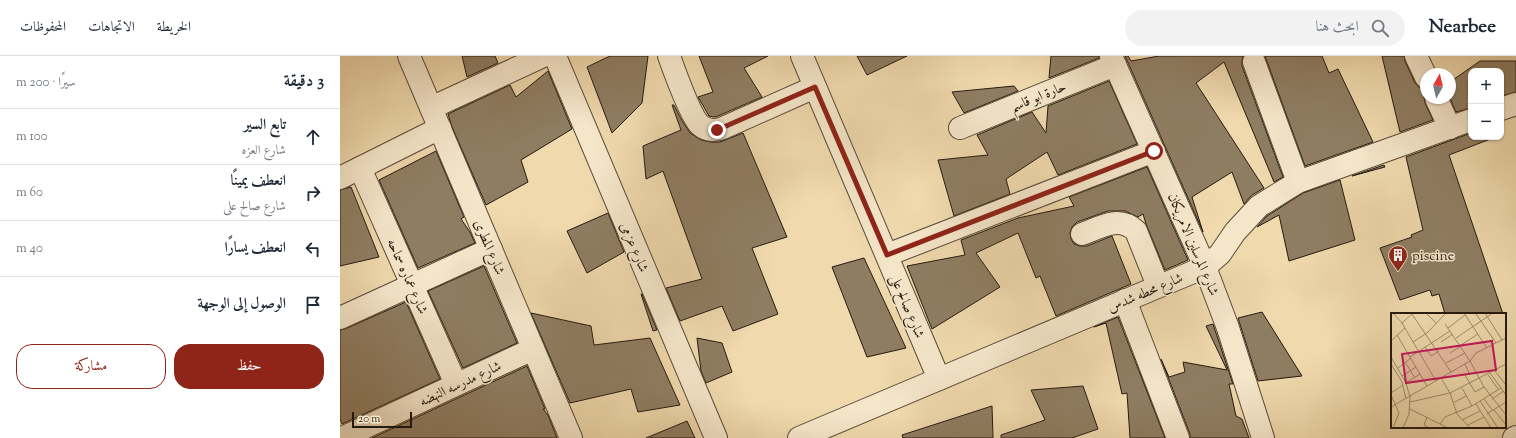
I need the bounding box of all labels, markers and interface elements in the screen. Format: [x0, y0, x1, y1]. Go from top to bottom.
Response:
search box [1125, 10, 1405, 46]
text: Nearbee [1429, 14, 1496, 41]
text: ابحث هنا [1316, 17, 1359, 38]
icon: search [1369, 17, 1391, 39]
text: المحفوظات [20, 18, 66, 38]
text: الاتجاهات [88, 18, 135, 38]
text: الخريطة [157, 18, 191, 38]
north arrow [1420, 68, 1456, 104]
map controls [1468, 68, 1504, 140]
button: + [1468, 68, 1504, 104]
text: 3 دقيقة [284, 70, 324, 94]
text: سيرًا · 200 m [16, 74, 76, 92]
street label: حارة ابو قاسم [1008, 78, 1071, 120]
button: − [1468, 104, 1504, 140]
text: تابع السير [244, 115, 286, 136]
route end [708, 121, 726, 139]
icon: ahead [302, 126, 324, 148]
text: 100 m [16, 128, 48, 146]
text: شارع العزه [242, 142, 286, 160]
route start [1145, 142, 1163, 160]
text: انعطف يمينًا [231, 171, 286, 192]
icon: right [302, 182, 324, 204]
text: 60 m [16, 184, 43, 202]
street label: شارع المرسلين الامريكان [1161, 190, 1223, 299]
text: شارع صالح على [223, 198, 286, 216]
street label: شارع المطرى [468, 217, 509, 279]
street label: شارع عزمى [614, 220, 653, 276]
street label: شارع عماره سماحه [381, 236, 432, 318]
text: انعطف يسارًا [225, 238, 286, 259]
icon: left [302, 238, 324, 260]
text: 40 m [16, 240, 43, 258]
building icon: piscine [1387, 244, 1409, 272]
place label: piscine [1412, 247, 1454, 267]
street label: شارع محطه شدس [1105, 269, 1187, 319]
street label: شارع صالح على [883, 272, 929, 342]
text: الوصول إلى الوجهة [197, 294, 286, 315]
icon: arrive [302, 294, 324, 316]
inset map [1391, 313, 1506, 428]
button: مشاركة [16, 344, 166, 389]
button: حفظ [174, 344, 324, 389]
street label: شارع مدرسه النهضه [417, 357, 505, 413]
scale bar [352, 410, 412, 429]
text: 20 m [358, 411, 380, 427]

